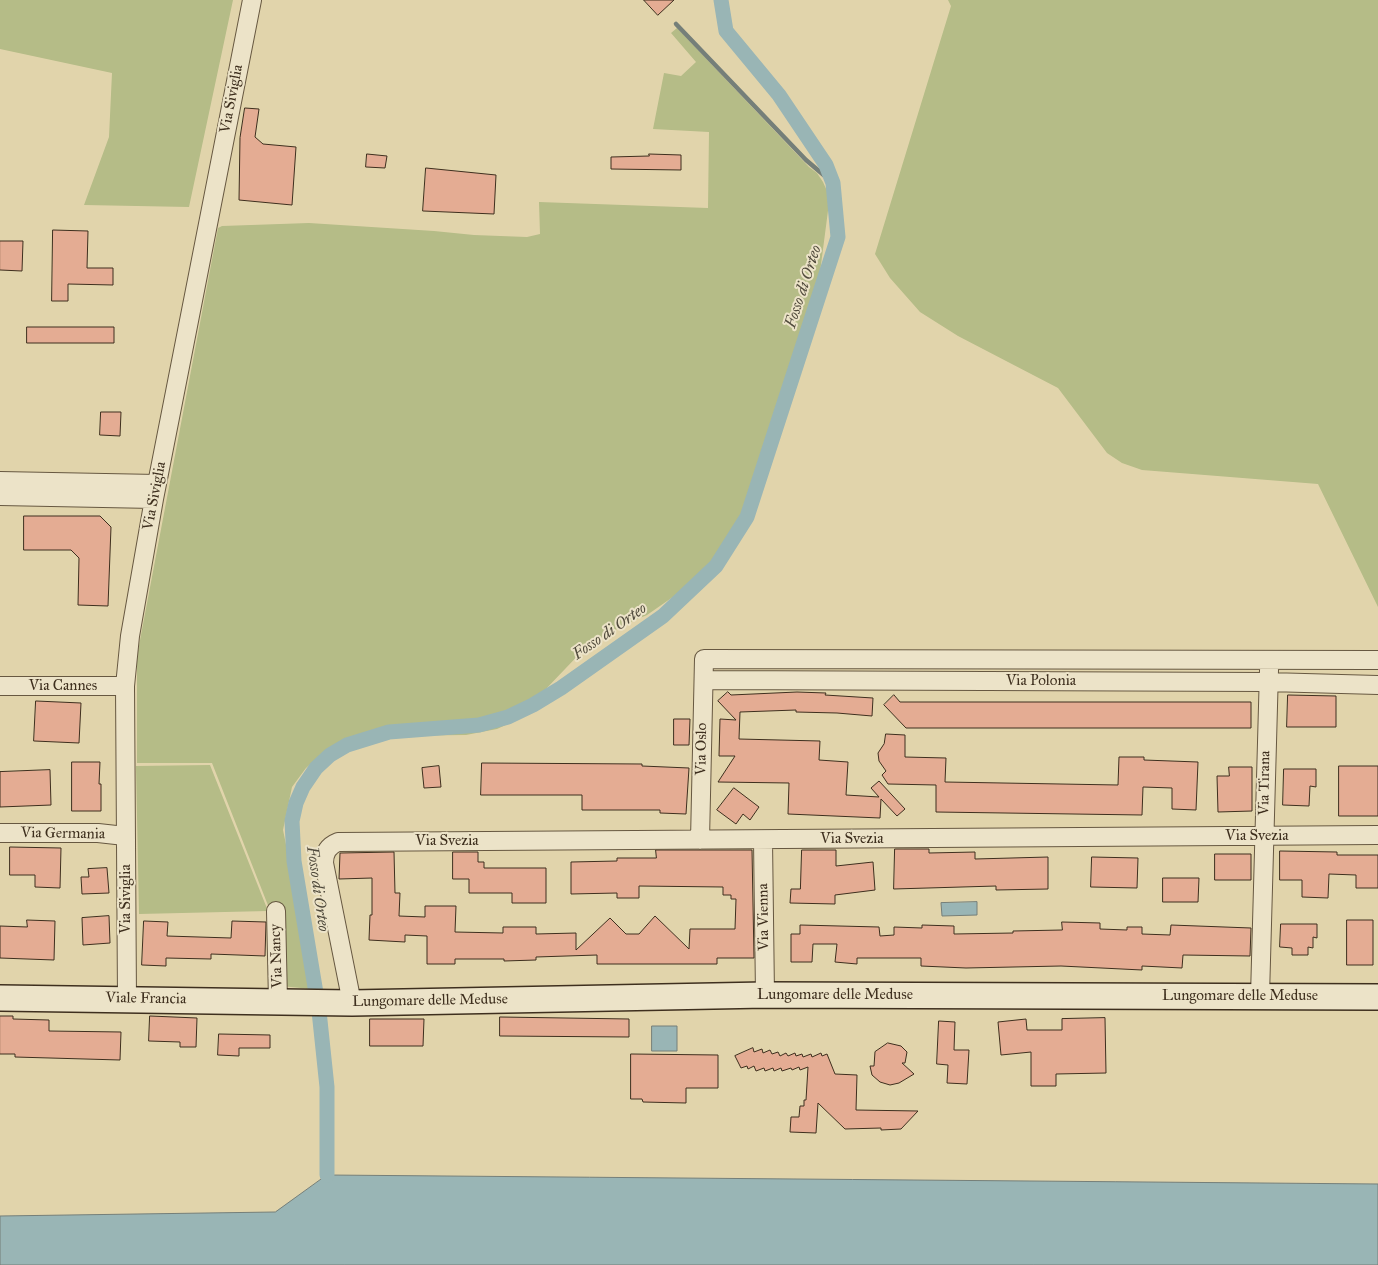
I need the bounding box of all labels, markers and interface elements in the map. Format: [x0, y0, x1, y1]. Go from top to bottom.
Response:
street label: Via Siviglia [217, 63, 247, 135]
water label: Fosso di Orteo [782, 243, 826, 331]
street label: Via Siviglia [140, 460, 170, 532]
water label: Fosso di Orteo [569, 599, 651, 665]
street label: Via Polonia [1006, 672, 1076, 690]
street label: Via Cannes [29, 677, 97, 695]
street label: Via Oslo [693, 723, 711, 775]
street label: Via Tirana [1255, 750, 1275, 816]
street label: Via Germania [21, 824, 105, 844]
street label: Via Svezia [1225, 827, 1289, 845]
street label: Via Svezia [820, 830, 884, 848]
street label: Via Svezia [415, 832, 479, 850]
water label: Fosso di Orteo [302, 845, 332, 933]
street label: Via Siviglia [117, 864, 135, 934]
street label: Via Vienna [754, 883, 774, 951]
street label: Via Nancy [267, 924, 287, 988]
street label: Lungomare delle Meduse [757, 986, 913, 1004]
street label: Lungomare delle Meduse [1162, 987, 1318, 1005]
street label: Viale Francia [106, 989, 186, 1009]
street label: Lungomare delle Meduse [352, 991, 508, 1011]

